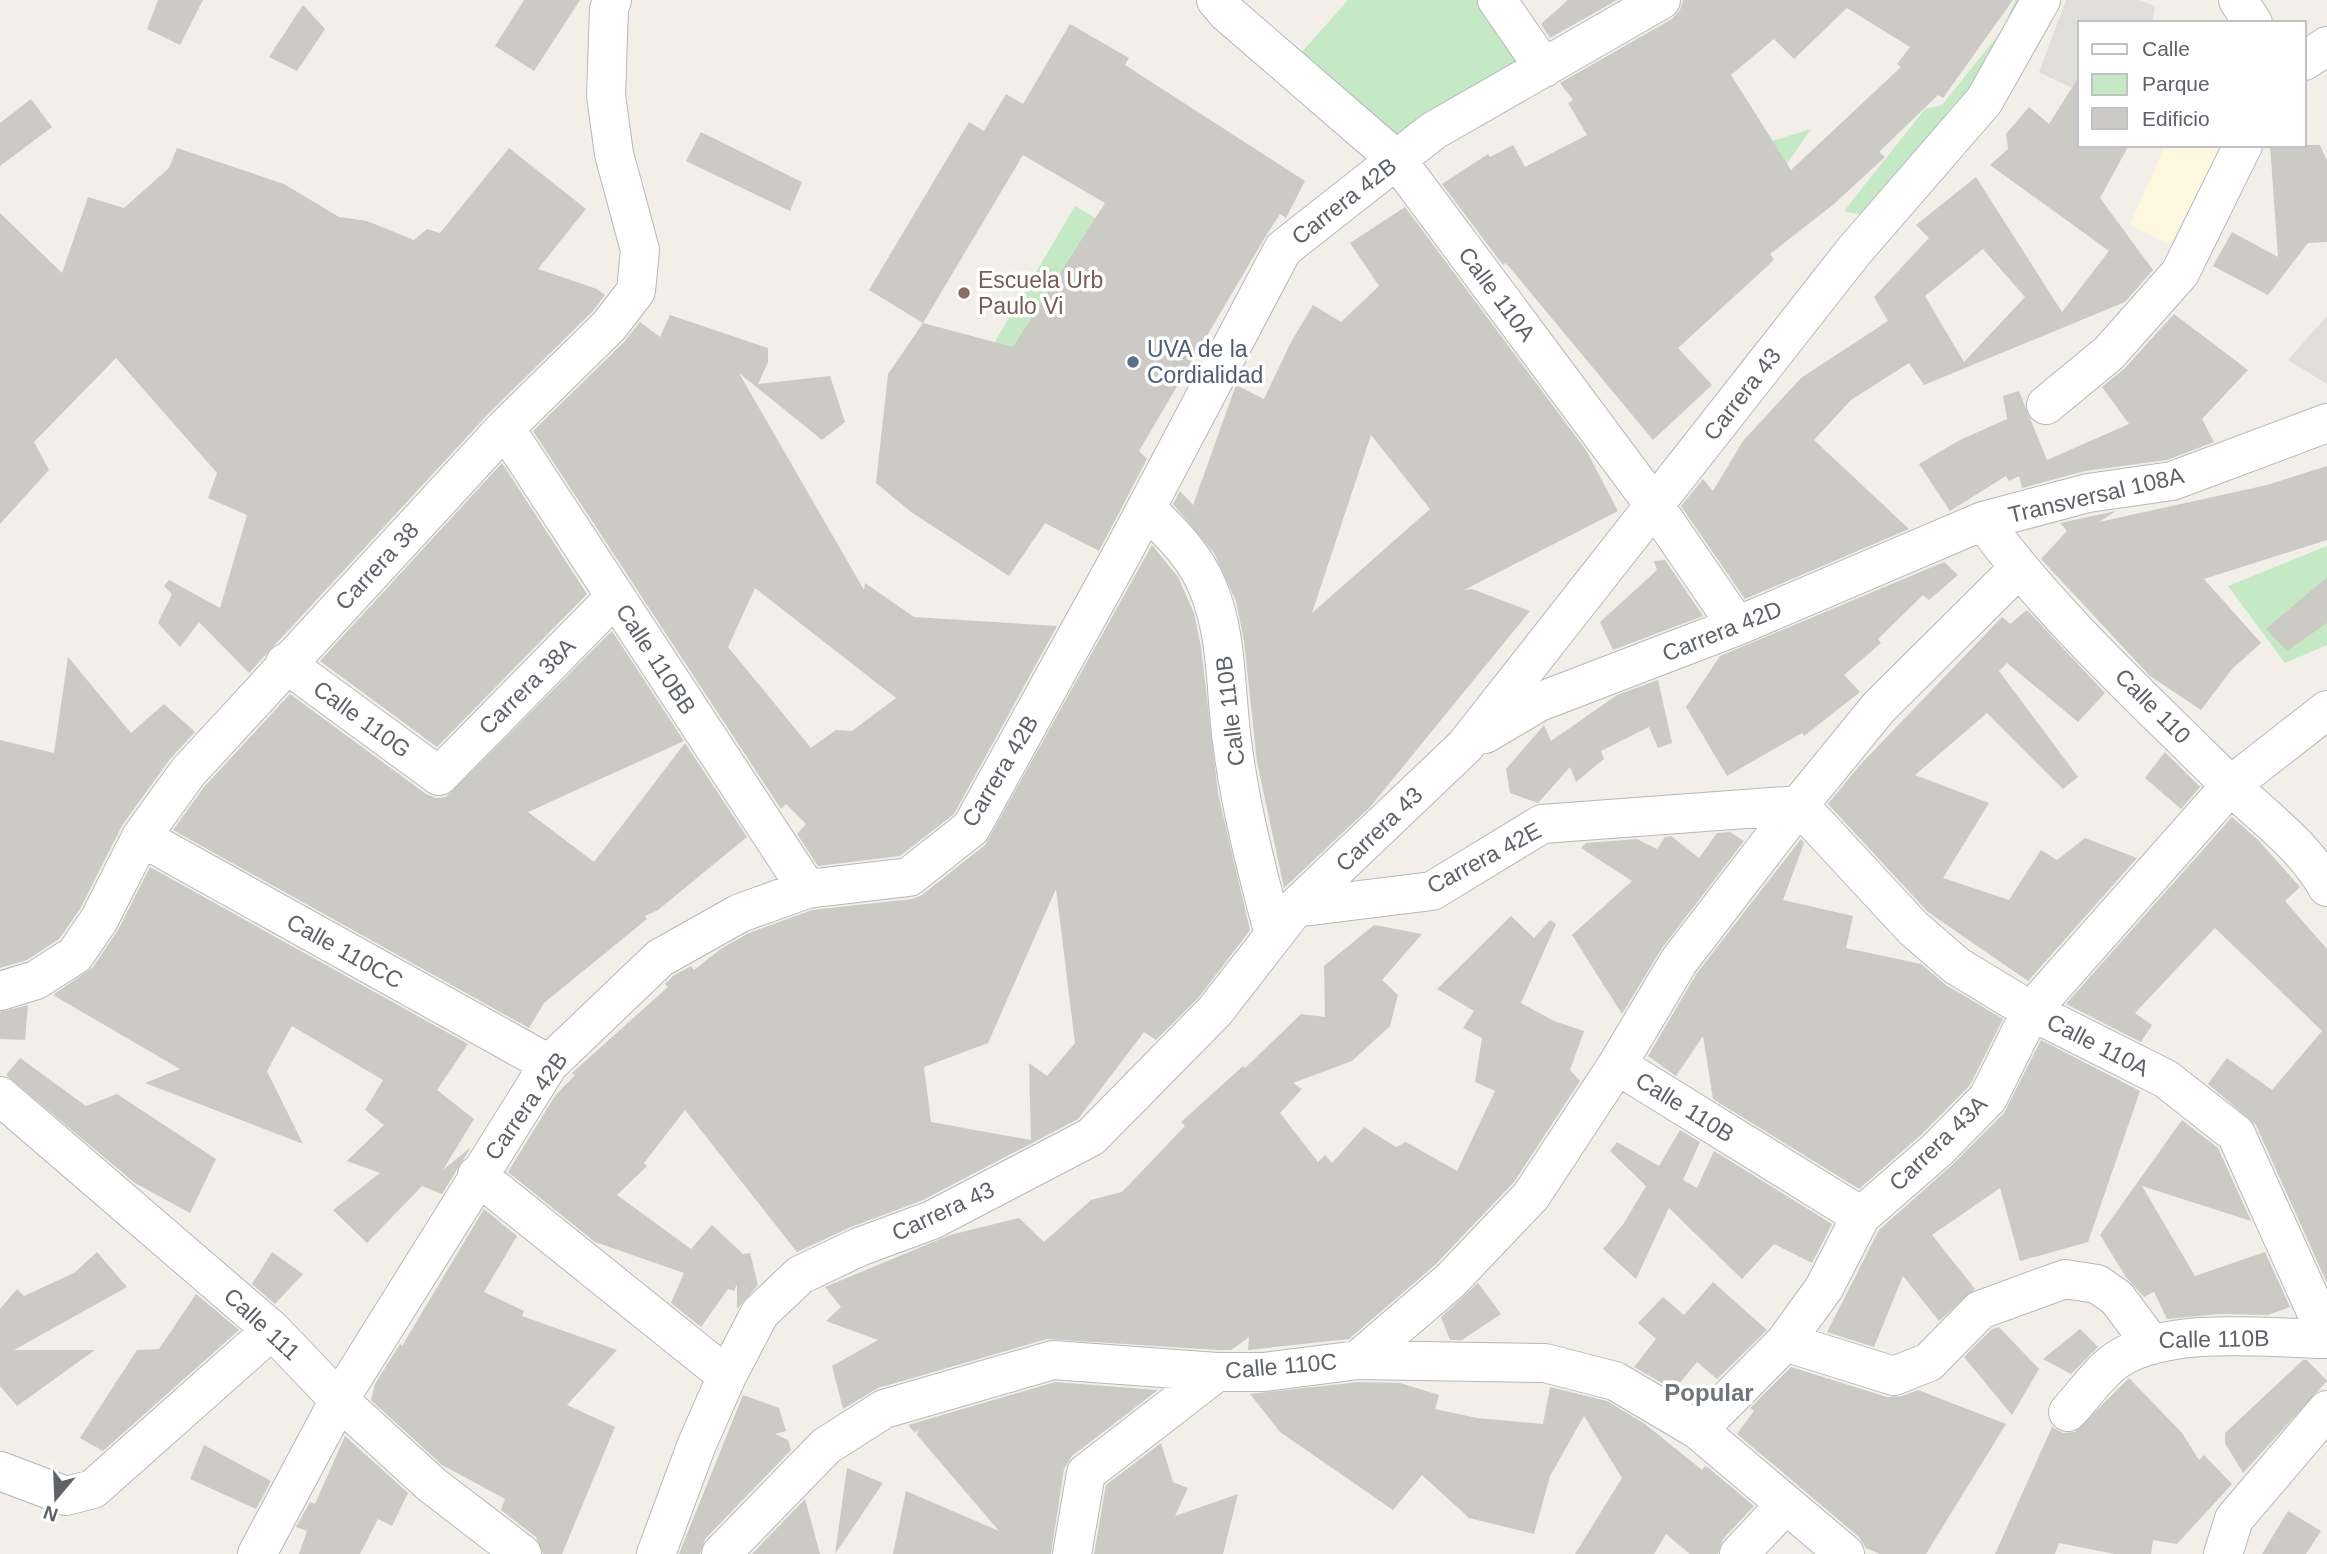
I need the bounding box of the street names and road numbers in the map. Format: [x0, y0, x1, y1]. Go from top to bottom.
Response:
street label: Carrera 42B [1287, 152, 1401, 250]
street label: Calle 110A [1453, 242, 1541, 347]
street label: Carrera 43 [1698, 343, 1786, 445]
street label: Transversal 108A [2006, 462, 2187, 528]
street label: Carrera 38 [330, 517, 424, 615]
street label: Carrera 42D [1658, 595, 1786, 667]
street label: Calle 110BB [611, 599, 701, 719]
street label: Carrera 38A [474, 632, 581, 739]
street label: Calle 110B [1210, 654, 1250, 768]
street label: Calle 110 [2110, 663, 2196, 749]
street label: Calle 110G [308, 675, 416, 763]
street label: Carrera 42B [957, 711, 1043, 831]
street label: Carrera 43 [1330, 781, 1428, 877]
street label: Carrera 42E [1423, 817, 1545, 899]
street label: Calle 110CC [282, 908, 408, 994]
street label: Calle 110A [2043, 1008, 2154, 1082]
street label: Carrera 42B [479, 1047, 573, 1165]
street label: Calle 110B [1631, 1067, 1739, 1147]
street label: Carrera 43A [1884, 1090, 1993, 1196]
street label: Carrera 43 [888, 1176, 998, 1246]
street label: Calle 111 [219, 1283, 305, 1365]
street label: Calle 110B [2158, 1325, 2270, 1353]
street label: Calle 110C [1224, 1348, 1338, 1384]

